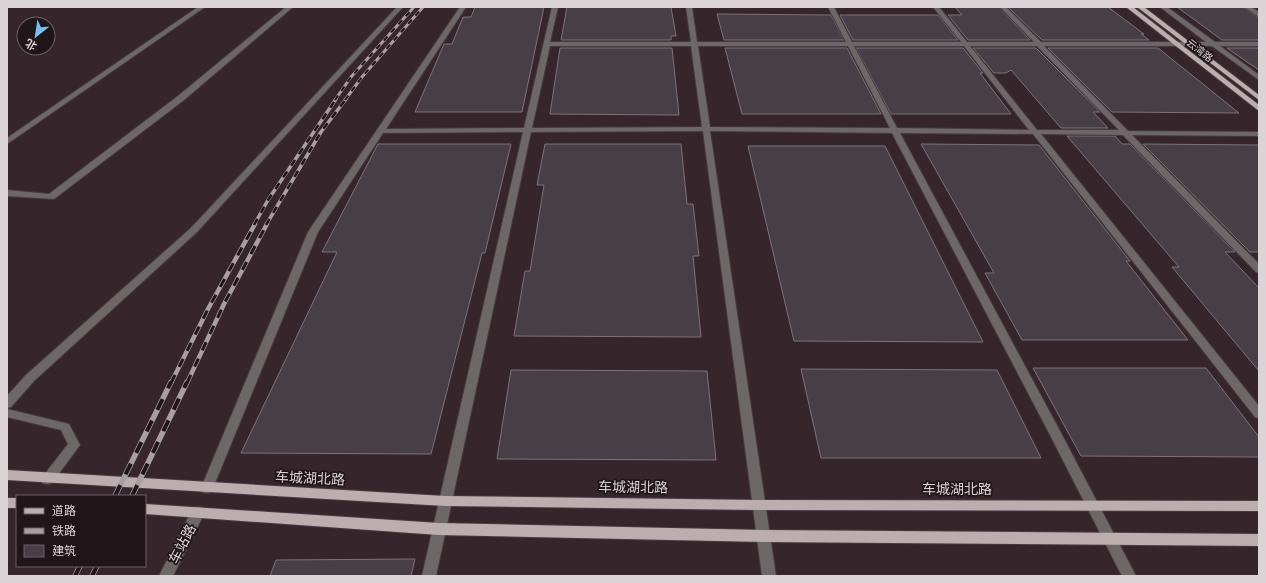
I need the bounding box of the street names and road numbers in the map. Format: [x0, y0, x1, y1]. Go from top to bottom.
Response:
street label: 云湾路 [1184, 36, 1216, 65]
street label: 车城湖北路 [275, 467, 345, 489]
street label: 车城湖北路 [598, 477, 668, 497]
street label: 车城湖北路 [922, 480, 992, 498]
street label: 车站路 [164, 521, 200, 567]

